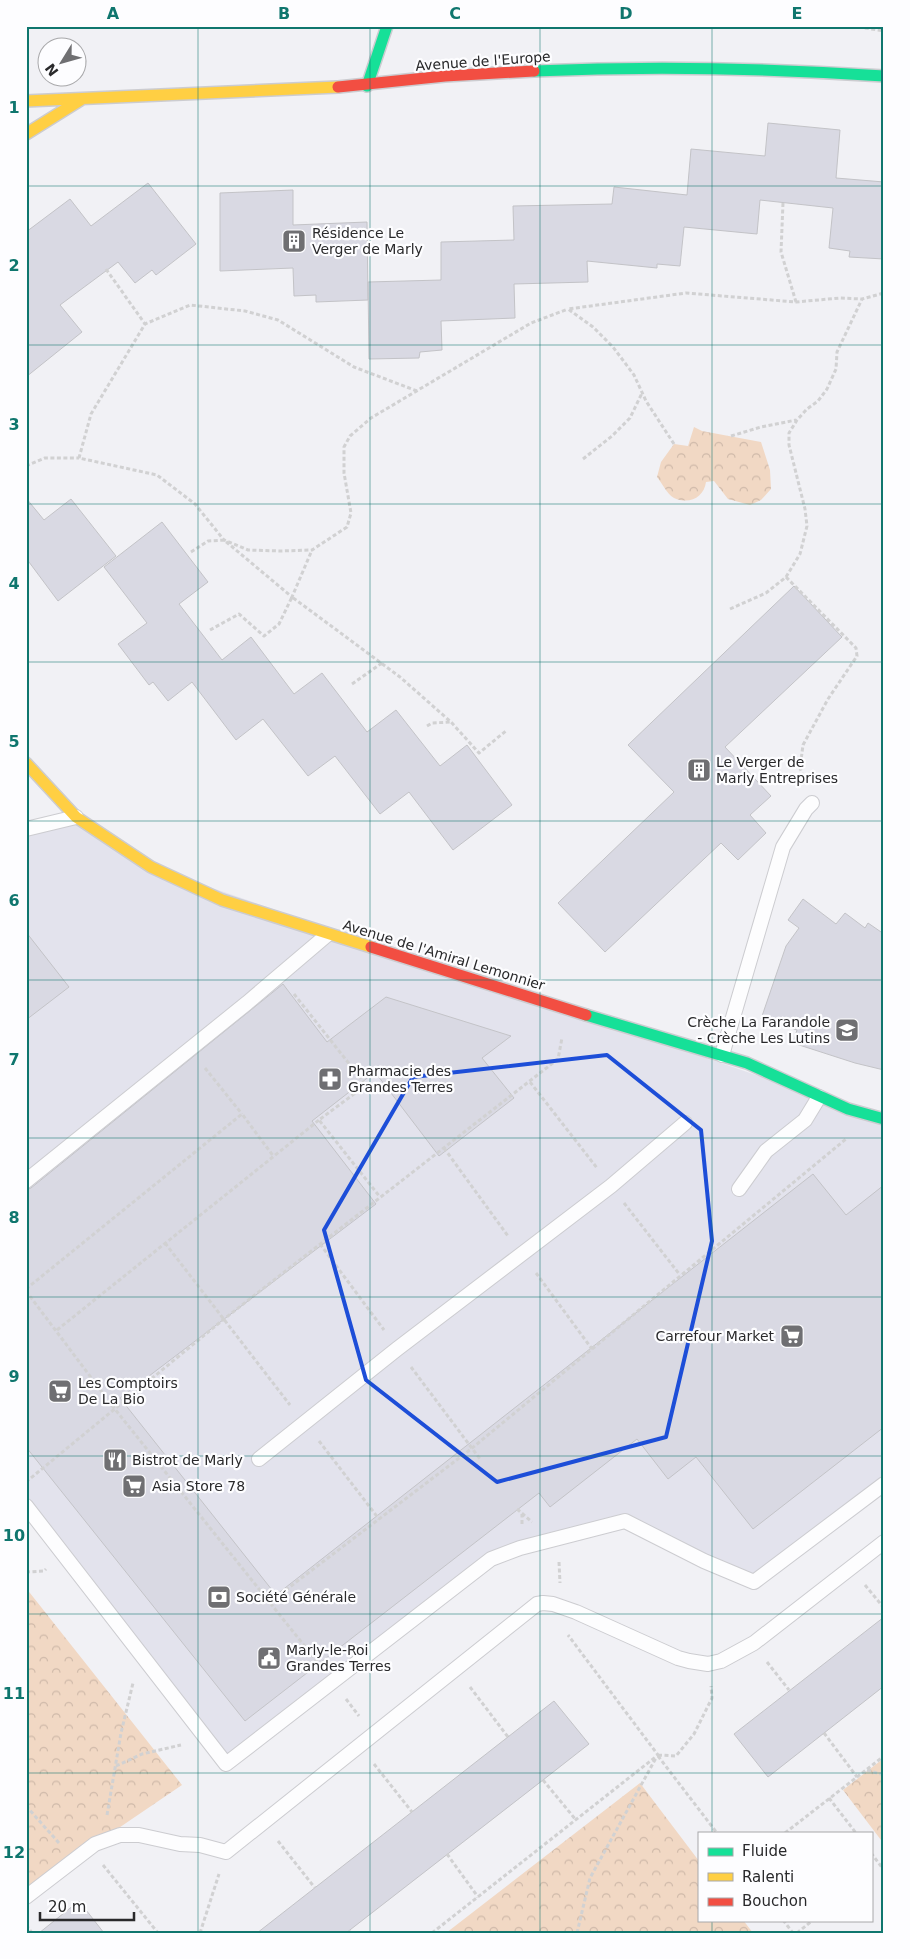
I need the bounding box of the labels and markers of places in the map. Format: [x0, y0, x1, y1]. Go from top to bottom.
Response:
place label: Résidence Le Verger de Marly [312, 225, 423, 257]
building icon: Résidence Le Verger de Marly [281, 228, 307, 254]
place label: Le Verger de Marly Entreprises [716, 754, 838, 786]
building icon: Le Verger de Marly Entreprises [686, 757, 712, 783]
place label: Crèche La Farandole - Crèche Les Lutins [687, 1014, 830, 1046]
school or university icon: Crèche La Farandole - Crèche Les Lutins [834, 1017, 860, 1043]
place label: Pharmacie des Grandes Terres [348, 1063, 453, 1095]
pharmacy icon: Pharmacie des Grandes Terres [317, 1066, 343, 1092]
supermarket icon: Carrefour Market [779, 1323, 805, 1349]
place label: Carrefour Market [655, 1328, 775, 1344]
place label: Les Comptoirs De La Bio [78, 1375, 178, 1407]
supermarket icon: Les Comptoirs De La Bio [47, 1378, 73, 1404]
restaurant icon: Bistrot de Marly [102, 1447, 128, 1473]
place label: Bistrot de Marly [132, 1452, 243, 1468]
supermarket icon: Asia Store 78 [121, 1473, 147, 1499]
place label: Asia Store 78 [152, 1478, 245, 1494]
bank icon: Société Générale [206, 1584, 232, 1610]
place label: Société Générale [236, 1589, 356, 1605]
place label: Marly-le-Roi Grandes Terres [286, 1642, 391, 1674]
public building icon: Marly-le-Roi Grandes Terres [256, 1645, 282, 1671]

